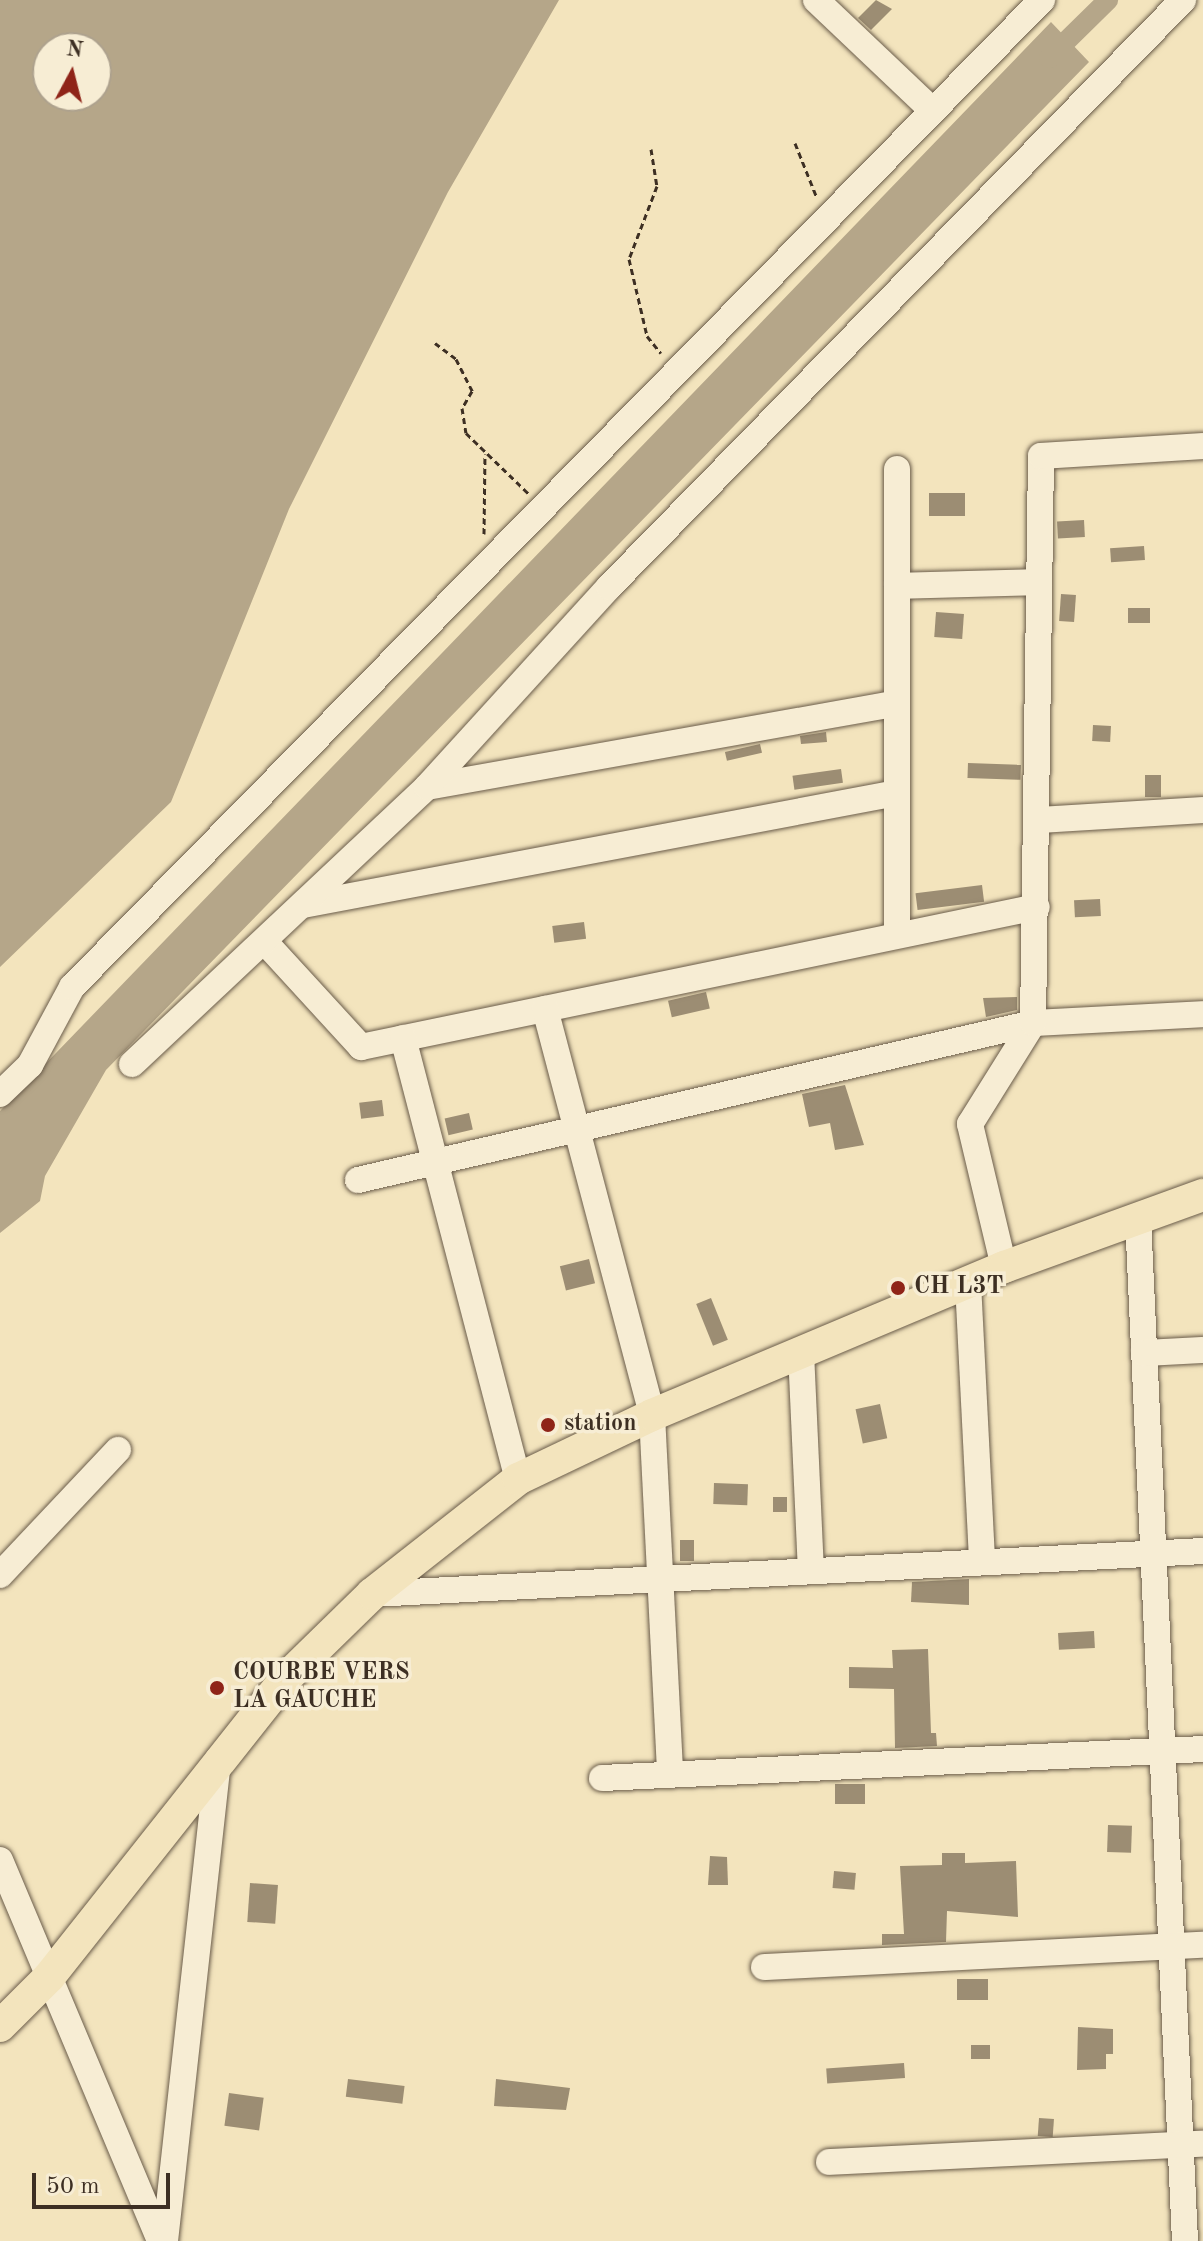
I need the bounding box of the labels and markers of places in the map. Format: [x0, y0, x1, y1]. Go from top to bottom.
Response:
place label: CH L3T [914, 1274, 1004, 1302]
marker: CH L3T [889, 1279, 907, 1297]
place label: station [564, 1411, 637, 1439]
marker: station [539, 1416, 557, 1434]
place label: COURBE VERS LA GAUCHE [233, 1660, 410, 1716]
marker: COURBE VERS LA GAUCHE [208, 1679, 226, 1697]

